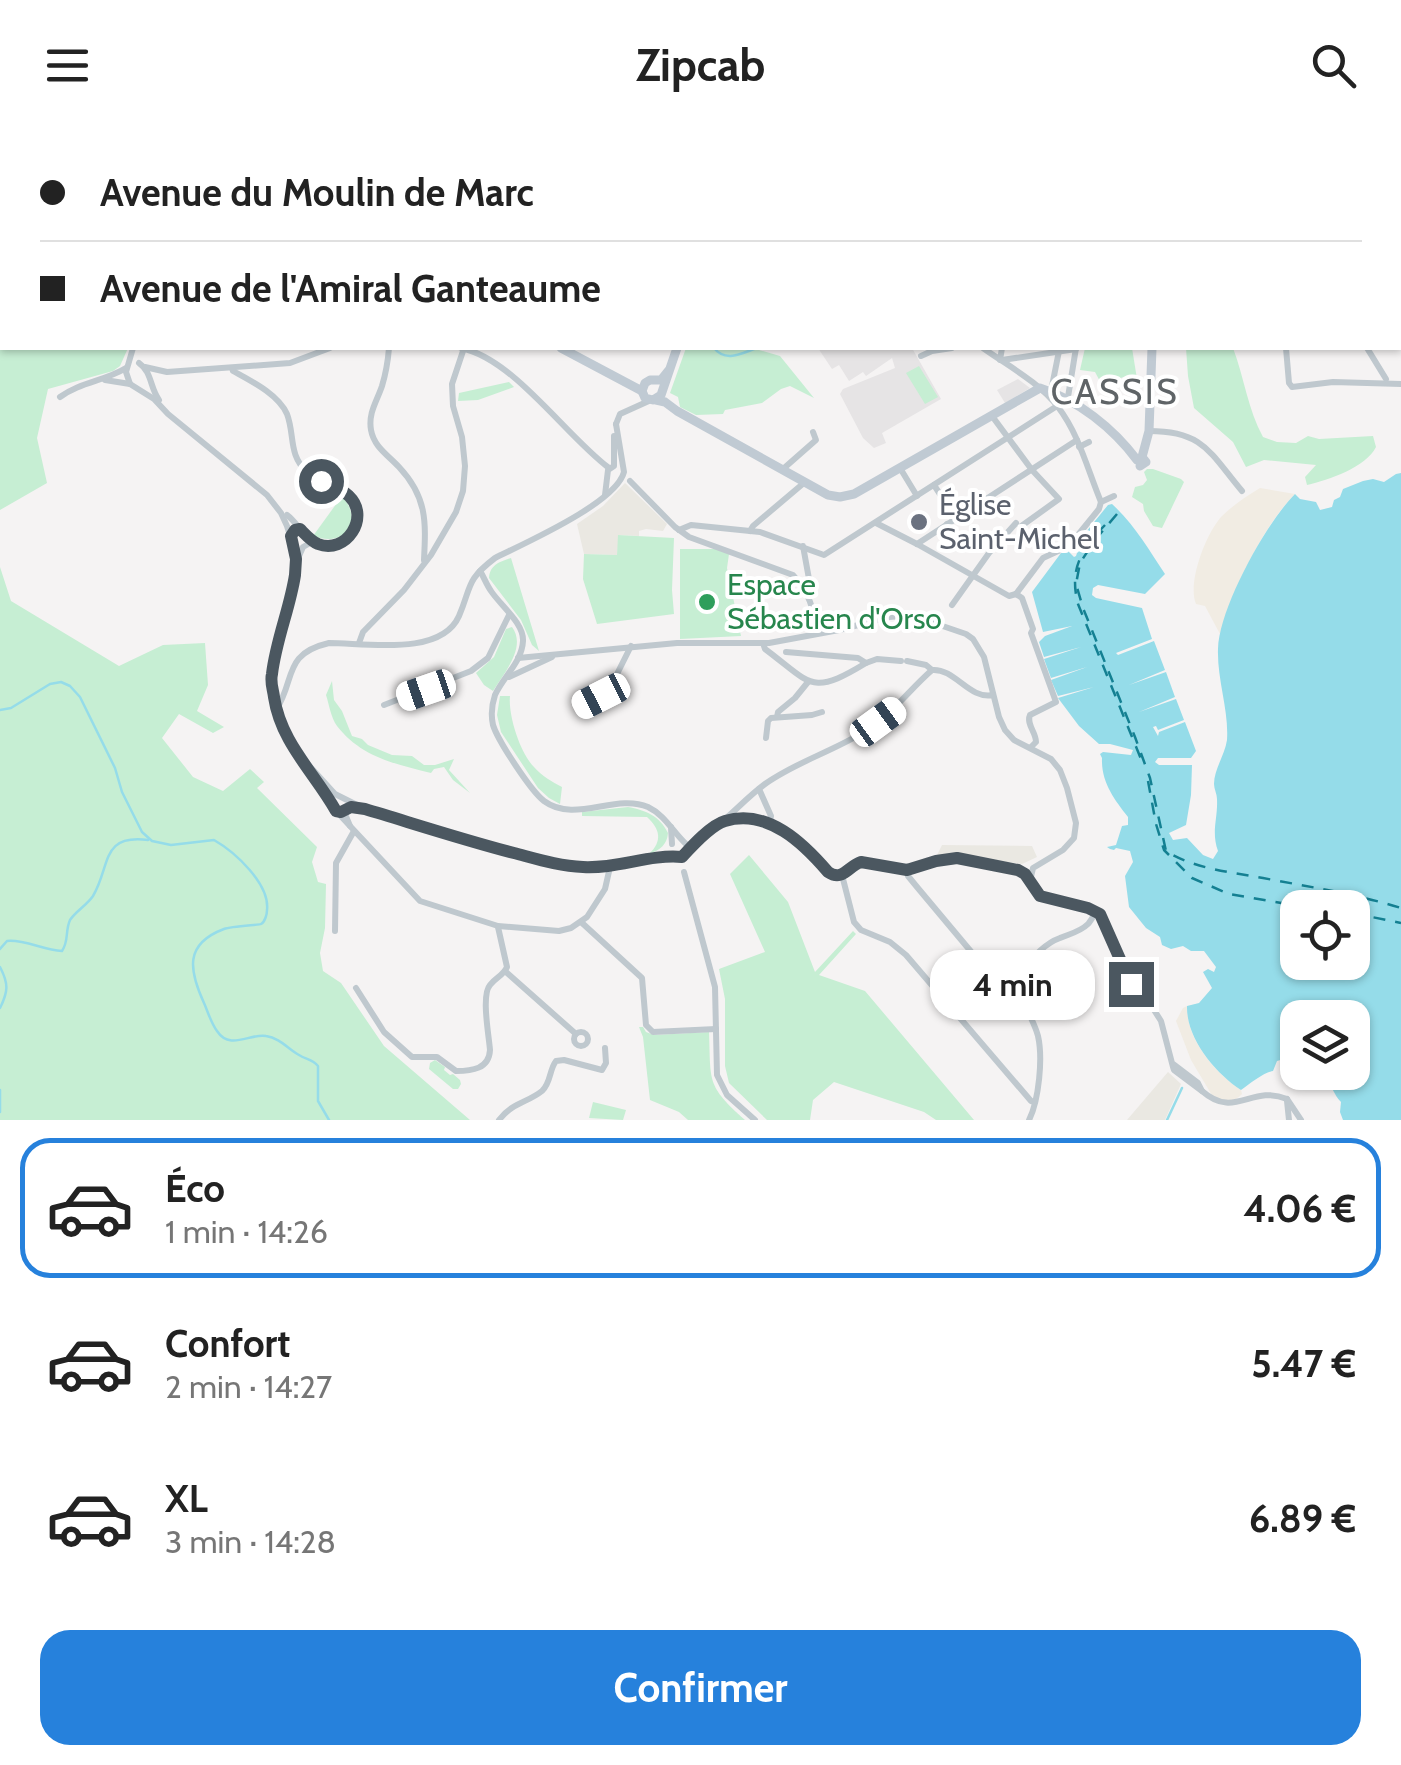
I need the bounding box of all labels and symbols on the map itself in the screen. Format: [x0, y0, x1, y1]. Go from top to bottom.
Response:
district label: CASSIS [1051, 370, 1179, 413]
route start [299, 459, 344, 504]
place label: Église Saint-Michel [939, 486, 1099, 557]
marker: Église Saint-Michel [908, 511, 930, 533]
place label: Espace Sébastien d'Orso [727, 566, 942, 637]
marker: Espace Sébastien d'Orso [696, 591, 718, 613]
car [393, 666, 459, 714]
car [567, 669, 635, 723]
car [845, 692, 911, 752]
callout: 4 min [931, 949, 1096, 1019]
route end [1109, 962, 1154, 1007]

